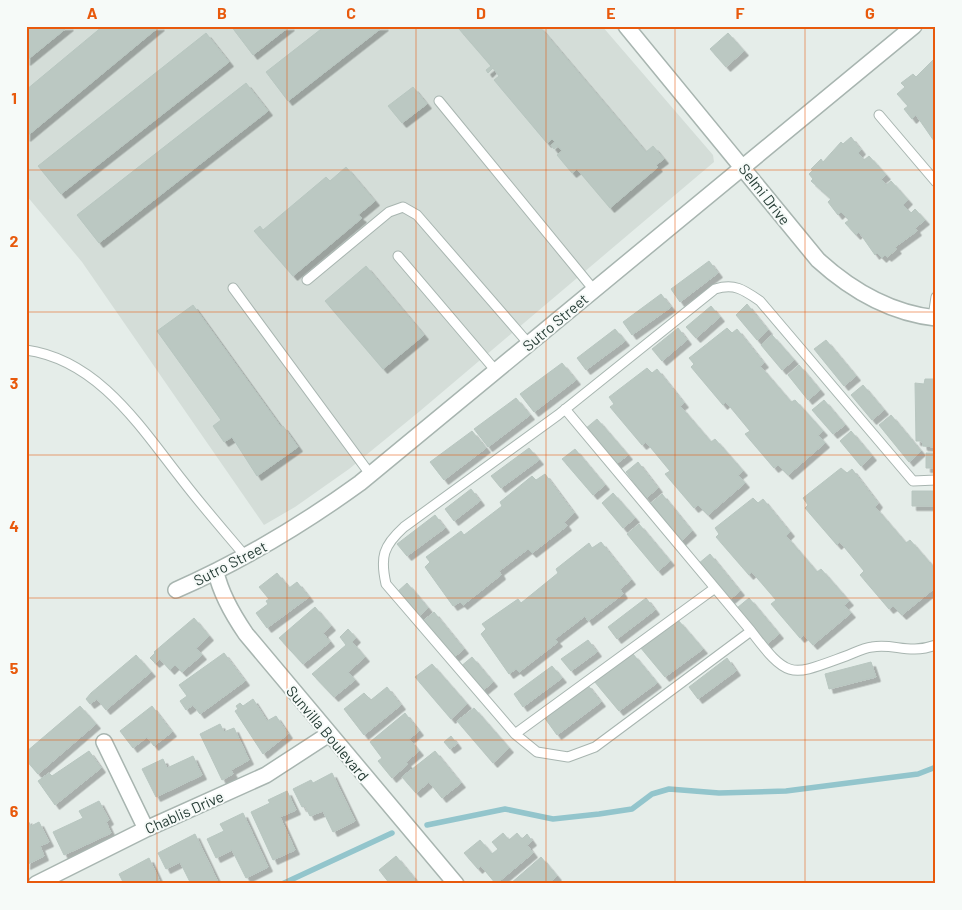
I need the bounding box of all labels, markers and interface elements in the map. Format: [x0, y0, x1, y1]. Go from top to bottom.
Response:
text: A [87, 3, 98, 22]
text: B [217, 3, 227, 22]
text: C [346, 3, 356, 22]
text: D [476, 3, 486, 22]
text: E [606, 3, 616, 22]
text: F [736, 3, 745, 22]
text: G [865, 3, 875, 22]
text: 1 [11, 88, 17, 107]
street label: Selmi Drive [735, 160, 795, 228]
text: 2 [10, 231, 19, 250]
street label: Sutro Street [519, 289, 591, 355]
text: 3 [10, 373, 18, 392]
text: 4 [9, 516, 19, 535]
street label: Sutro Street [190, 537, 270, 589]
text: 5 [10, 658, 19, 677]
street label: Sunvilla Boulevard [283, 682, 373, 784]
street label: Chablis Drive [142, 787, 226, 837]
text: 6 [10, 801, 19, 820]

